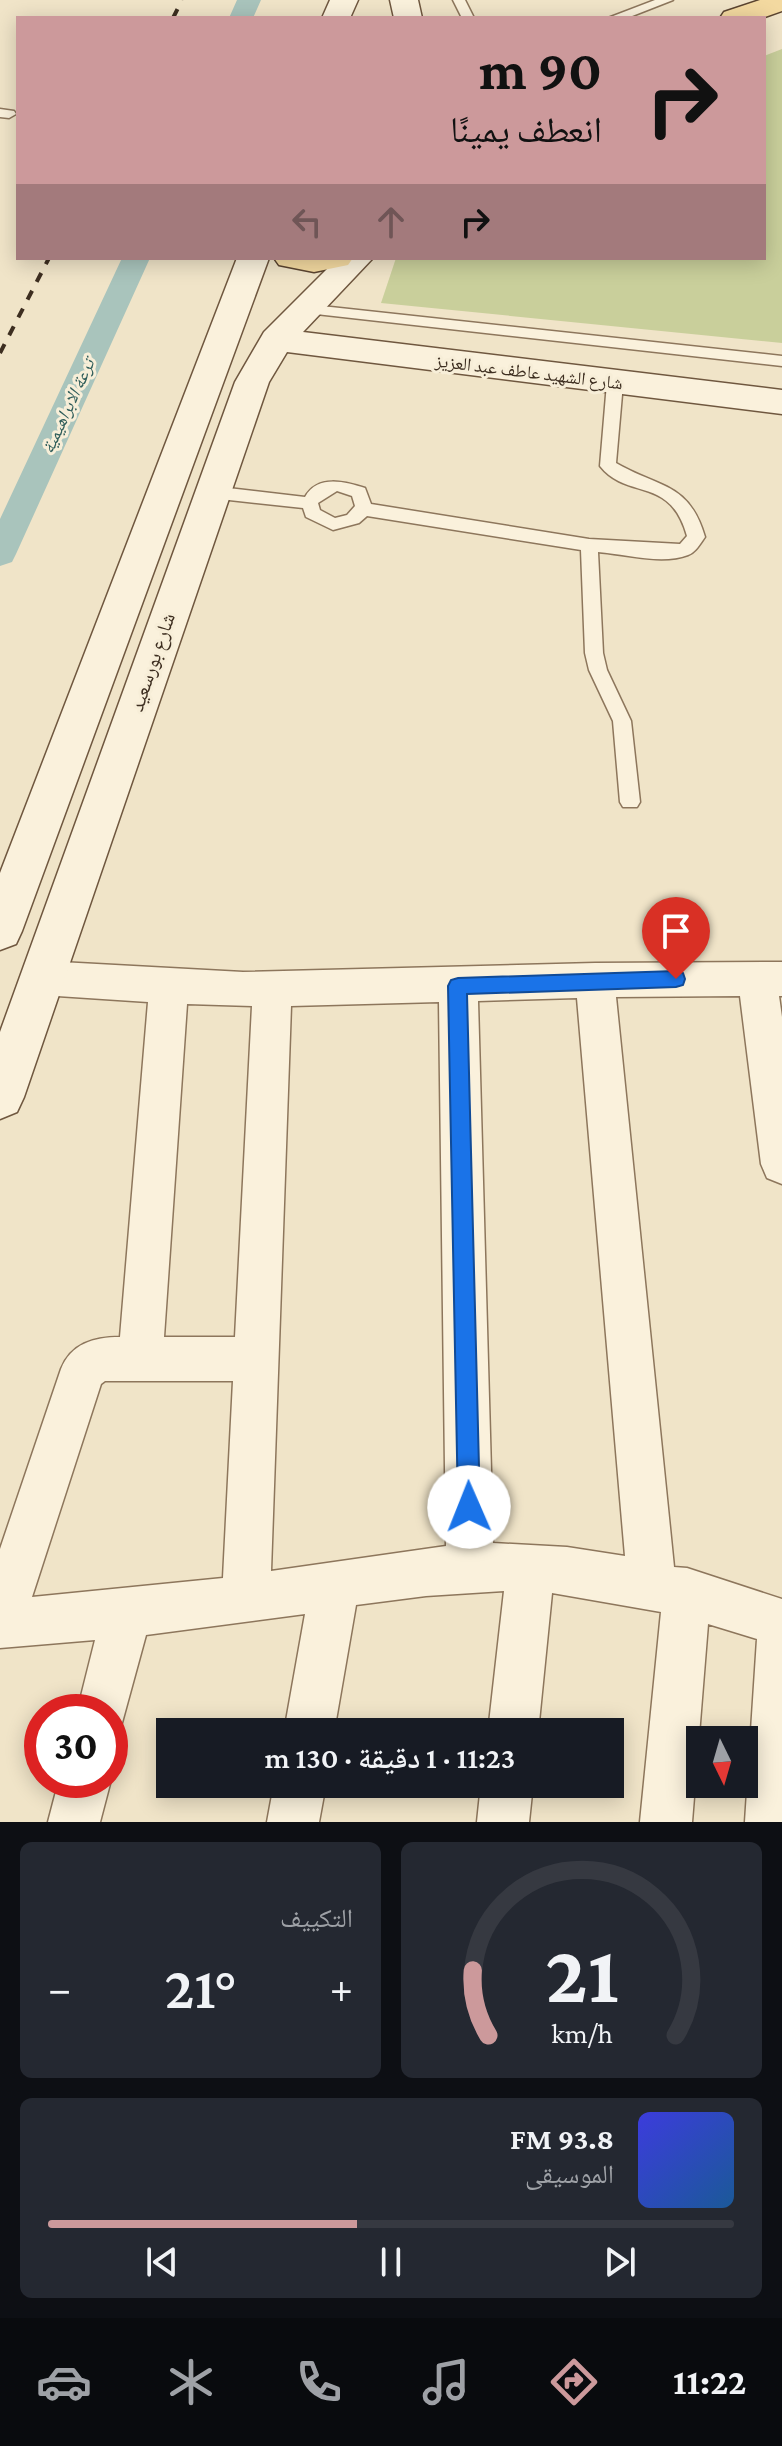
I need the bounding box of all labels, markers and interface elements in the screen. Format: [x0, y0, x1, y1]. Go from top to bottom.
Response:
text: 90 m [479, 39, 602, 101]
icon: right [630, 48, 734, 152]
text: انعطف يمينًا [450, 110, 602, 150]
icon: left [285, 200, 329, 244]
icon: ahead [369, 200, 413, 244]
icon: right [453, 200, 497, 244]
street label: شارع الشهيد عاطف عبد العزيز [433, 350, 624, 394]
water label: ترعة الابراهيمية [37, 352, 101, 457]
street label: شارع بورسعيد [125, 610, 181, 715]
pin [642, 897, 710, 979]
icon: arrive [654, 909, 698, 953]
position arrow [427, 1465, 511, 1549]
speed limit sign: 30 [24, 1694, 128, 1798]
north arrow [686, 1726, 758, 1798]
map controls [686, 1726, 758, 1798]
text: 11:23 · 1 دقيقة · 130 m [265, 1741, 515, 1774]
text: التكييف [280, 1904, 353, 1933]
text: 21 [545, 1927, 618, 2020]
text: 21° [164, 1954, 237, 2021]
text: − [48, 1964, 71, 2012]
text: + [330, 1964, 353, 2012]
text: km/h [551, 2017, 612, 2049]
text: 93.8 FM [510, 2122, 614, 2155]
text: الموسيقى [525, 2160, 614, 2189]
icon: previous [140, 2240, 184, 2284]
icon: pause [369, 2240, 413, 2284]
icon: next [598, 2240, 642, 2284]
icon: car [36, 2354, 92, 2410]
icon: climate [163, 2354, 219, 2410]
icon: phone [291, 2354, 347, 2410]
icon: music [418, 2354, 474, 2410]
icon: directions [546, 2354, 602, 2410]
text: 11:22 [673, 2362, 746, 2402]

